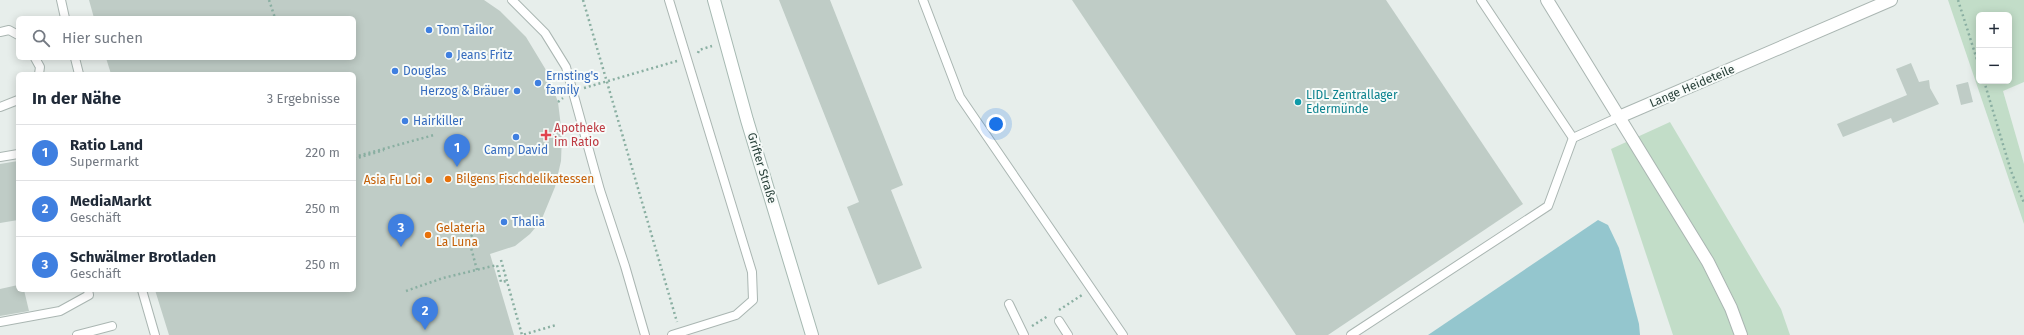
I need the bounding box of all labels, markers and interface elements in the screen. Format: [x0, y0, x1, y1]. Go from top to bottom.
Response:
map controls [1976, 12, 2012, 84]
button: + [1976, 12, 2012, 48]
search box [16, 16, 356, 60]
place label: Tom Tailor [437, 23, 494, 37]
marker: Tom Tailor [424, 25, 434, 35]
icon: search [30, 27, 52, 49]
text: Hier suchen [62, 29, 143, 47]
place label: Jeans Fritz [457, 48, 513, 62]
button: − [1976, 48, 2012, 84]
marker: Jeans Fritz [444, 50, 454, 60]
street label: Lange Heideteile [1647, 62, 1737, 110]
place label: Douglas [403, 64, 447, 78]
marker: Douglas [390, 66, 400, 76]
place label: Ernsting's family [546, 69, 599, 97]
marker: Ernsting's family [533, 78, 543, 88]
place label: Herzog & Bräuer [420, 84, 509, 98]
marker: Herzog & Bräuer [512, 86, 522, 96]
text: In der Nähe [32, 88, 121, 109]
place label: LIDL Zentrallager Edermünde [1306, 88, 1398, 116]
text: 3 Ergebnisse [267, 91, 340, 106]
marker: LIDL Zentrallager Edermünde [1293, 97, 1303, 107]
place label: Hairkiller [413, 114, 464, 128]
your location [986, 114, 1006, 134]
marker: Hairkiller [400, 116, 410, 126]
place label: Apotheke im Ratio [554, 121, 606, 149]
marker: Apotheke im Ratio [541, 130, 551, 140]
street label: Grifter Straße [745, 131, 779, 205]
marker: Camp David [511, 132, 521, 142]
pin: 1 [444, 134, 470, 167]
text: Ratio Land [70, 136, 143, 154]
place label: Camp David [484, 143, 548, 157]
text: 1 [42, 145, 48, 160]
text: 220 m [305, 145, 340, 160]
text: Supermarkt [70, 154, 139, 169]
place label: Bilgens Fischdelikatessen [456, 172, 594, 186]
place label: Asia Fu Loi [364, 173, 421, 187]
marker: Bilgens Fischdelikatessen [443, 174, 453, 184]
marker: Asia Fu Loi [424, 175, 434, 185]
text: MediaMarkt [70, 192, 152, 210]
text: 2 [42, 201, 48, 216]
text: 250 m [305, 201, 340, 216]
text: Geschäft [70, 210, 121, 225]
pin: 3 [388, 214, 414, 247]
place label: Thalia [512, 215, 545, 229]
marker: Thalia [499, 217, 509, 227]
place label: Gelateria La Luna [436, 221, 485, 249]
marker: Gelateria La Luna [423, 230, 433, 240]
text: Schwälmer Brotladen [70, 248, 216, 266]
text: 3 [42, 257, 48, 272]
text: 250 m [305, 257, 340, 272]
text: Geschäft [70, 266, 121, 281]
pin: 2 [412, 297, 438, 330]

